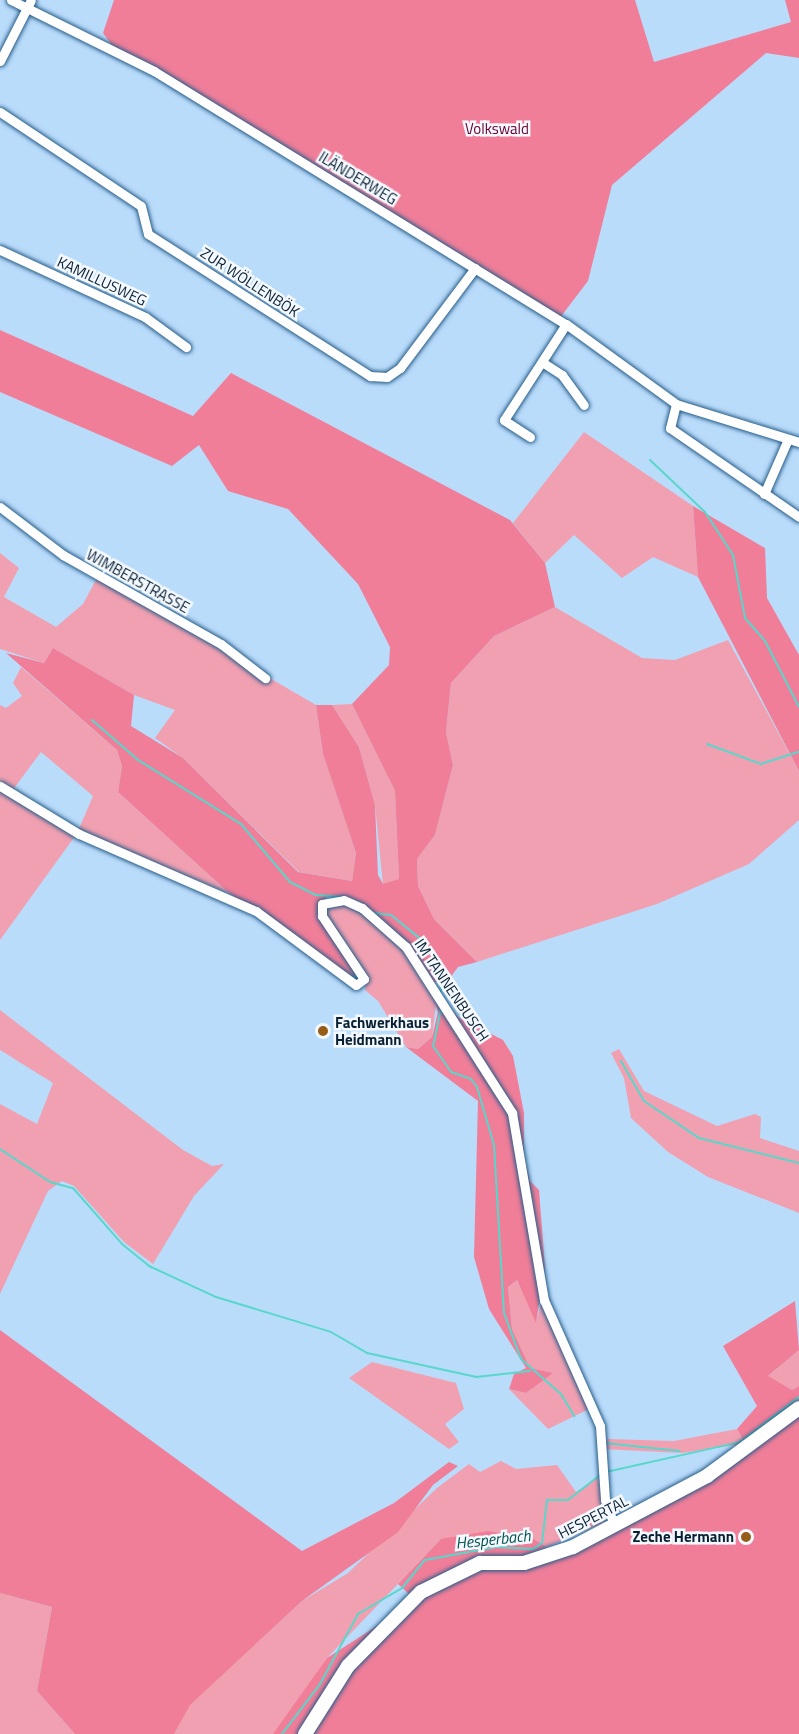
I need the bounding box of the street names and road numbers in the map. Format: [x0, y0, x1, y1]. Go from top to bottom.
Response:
street label: ILÄNDERWEG [316, 148, 400, 208]
street label: ZUR WÖLLENBÖK [197, 243, 303, 321]
street label: KAMILLUSWEG [54, 252, 150, 310]
street label: WIMBERSTRASSE [83, 545, 193, 617]
street label: IM TANNENBUSCH [411, 935, 493, 1045]
street label: HESPERTAL [555, 1492, 631, 1542]

